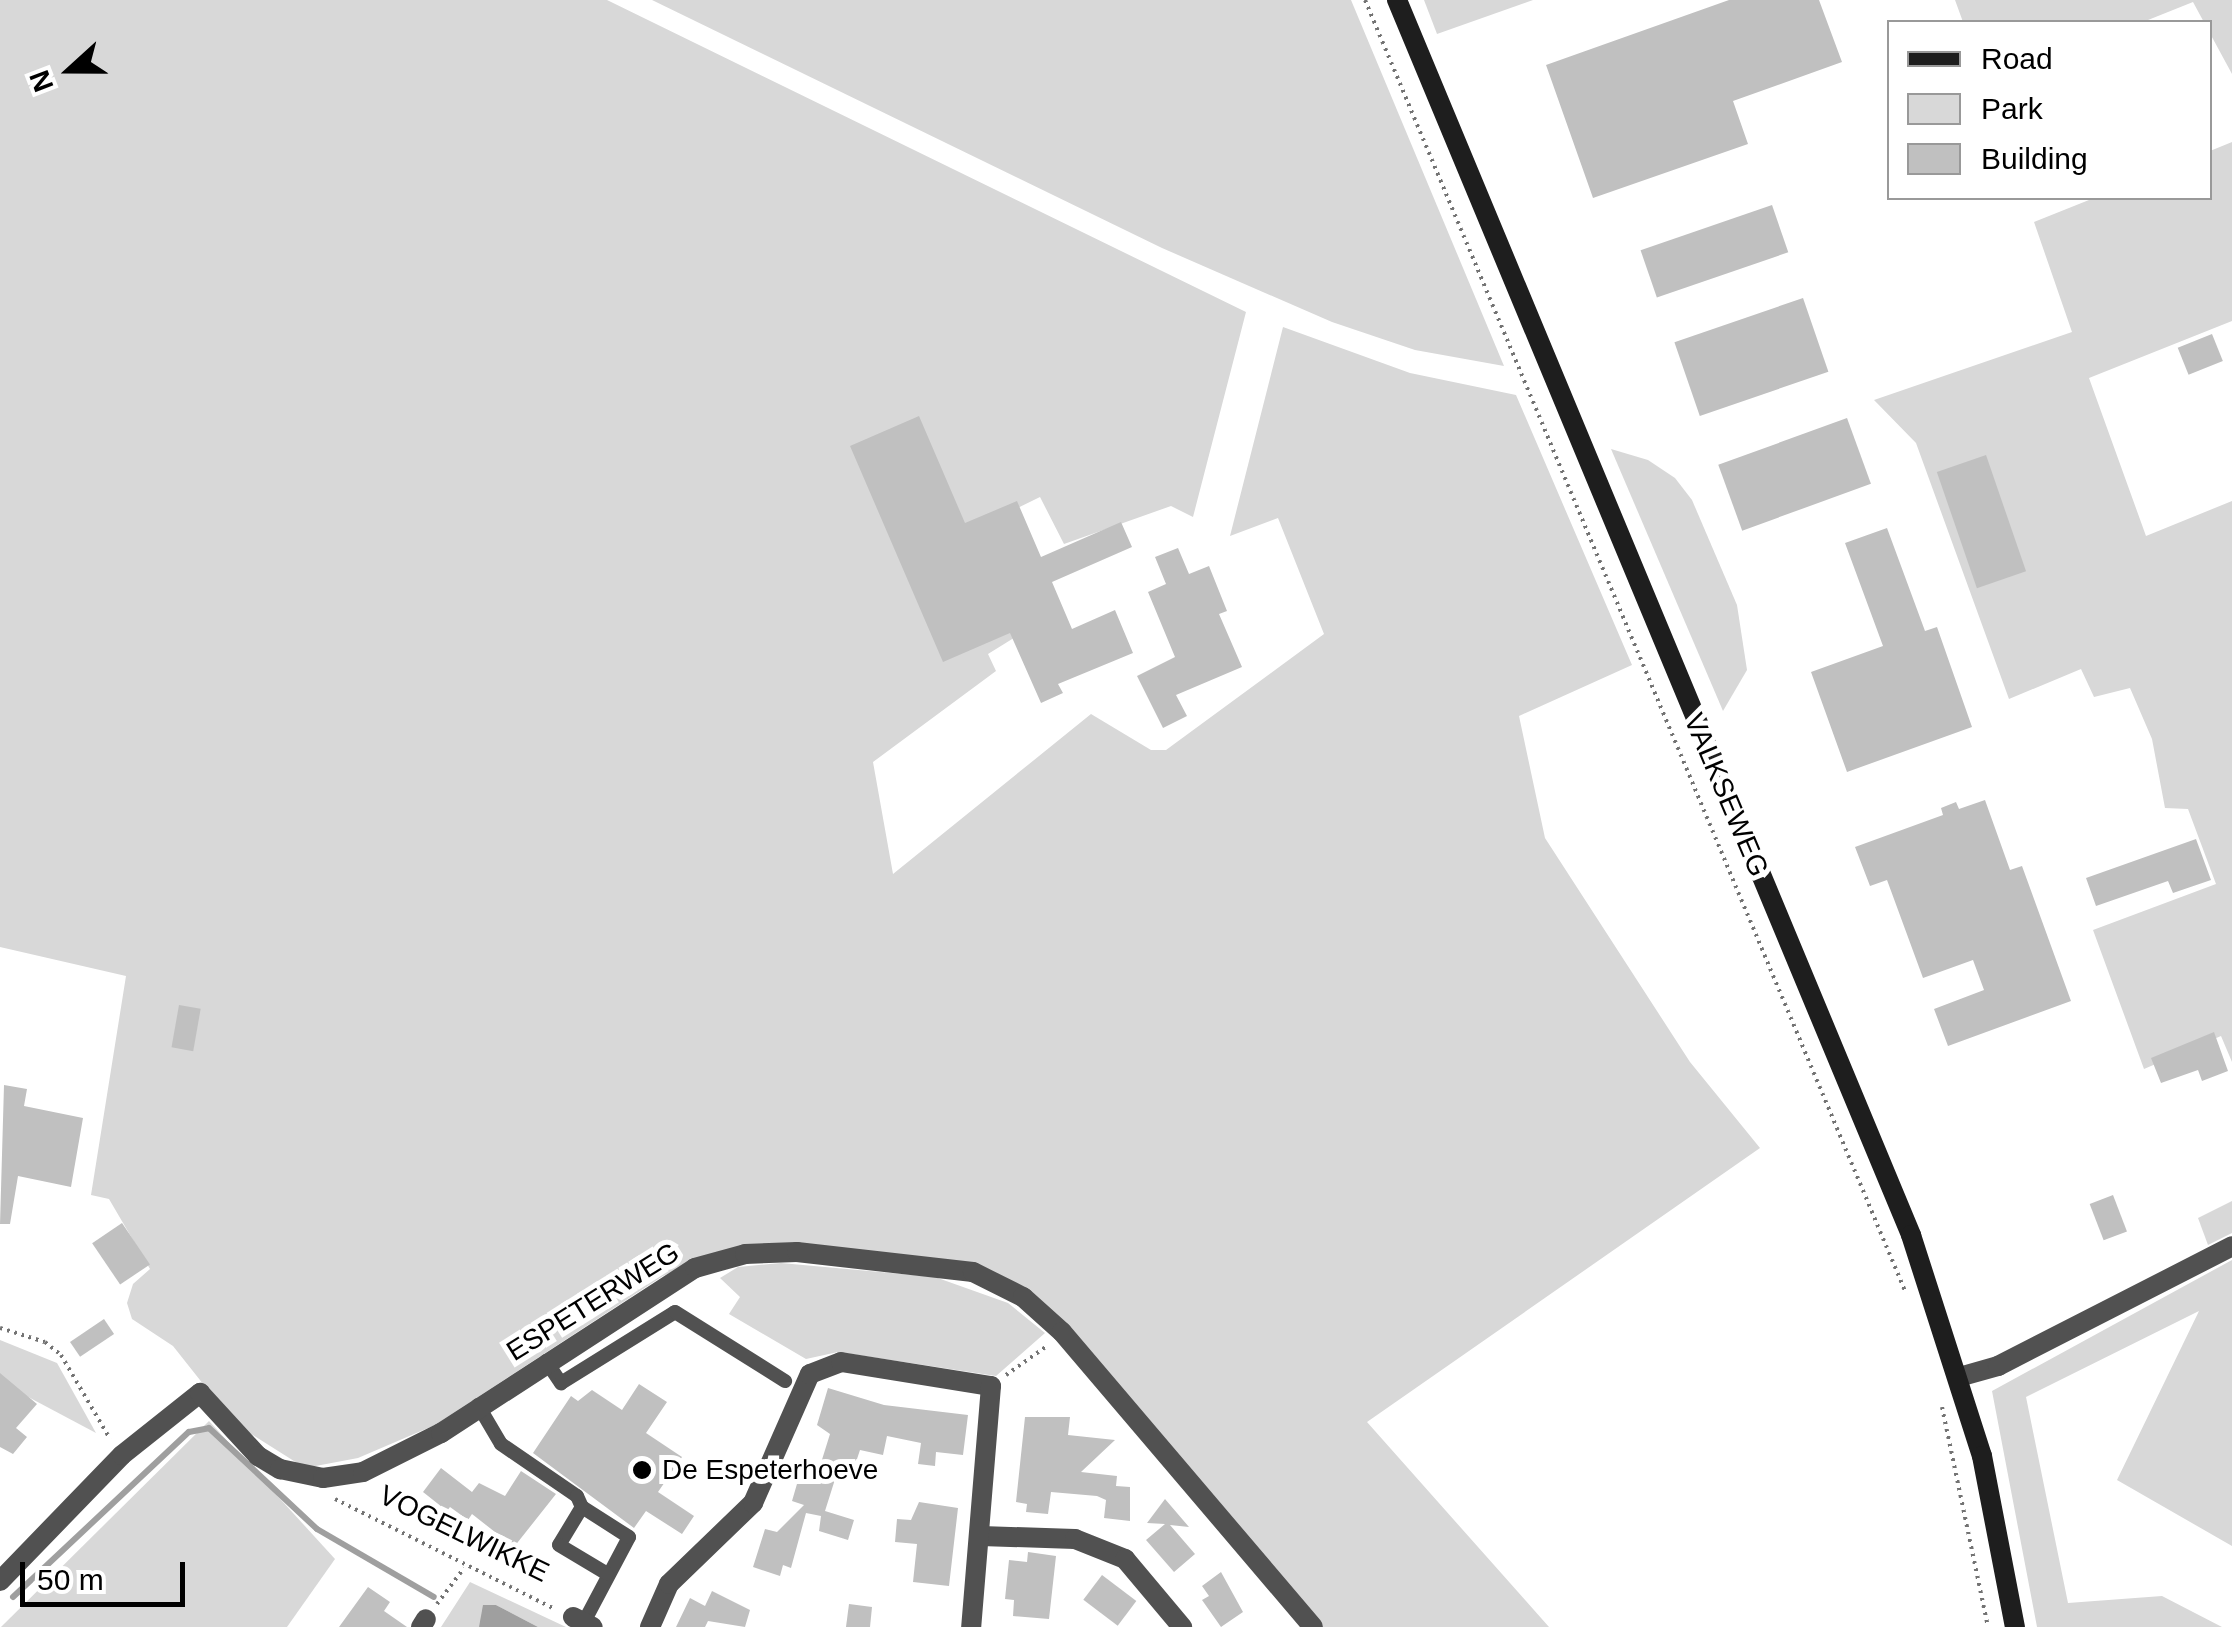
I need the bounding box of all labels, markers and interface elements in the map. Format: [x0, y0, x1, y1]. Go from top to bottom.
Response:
north arrow [20, 20, 120, 120]
legend [1887, 20, 2212, 200]
text: Road [1981, 42, 2053, 75]
text: N [23, 66, 60, 96]
text: Park [1981, 92, 2043, 125]
text: Building [1981, 142, 2088, 175]
street label: VALKSEWEG [1677, 708, 1775, 882]
street label: ESPETERWEG [501, 1236, 685, 1368]
place label: De Espeterhoeve [662, 1453, 878, 1487]
marker: De Espeterhoeve [631, 1459, 653, 1481]
street label: VOGELWIKKE [374, 1478, 554, 1590]
scale bar [25, 1542, 190, 1604]
text: 50 m [37, 1563, 104, 1596]

